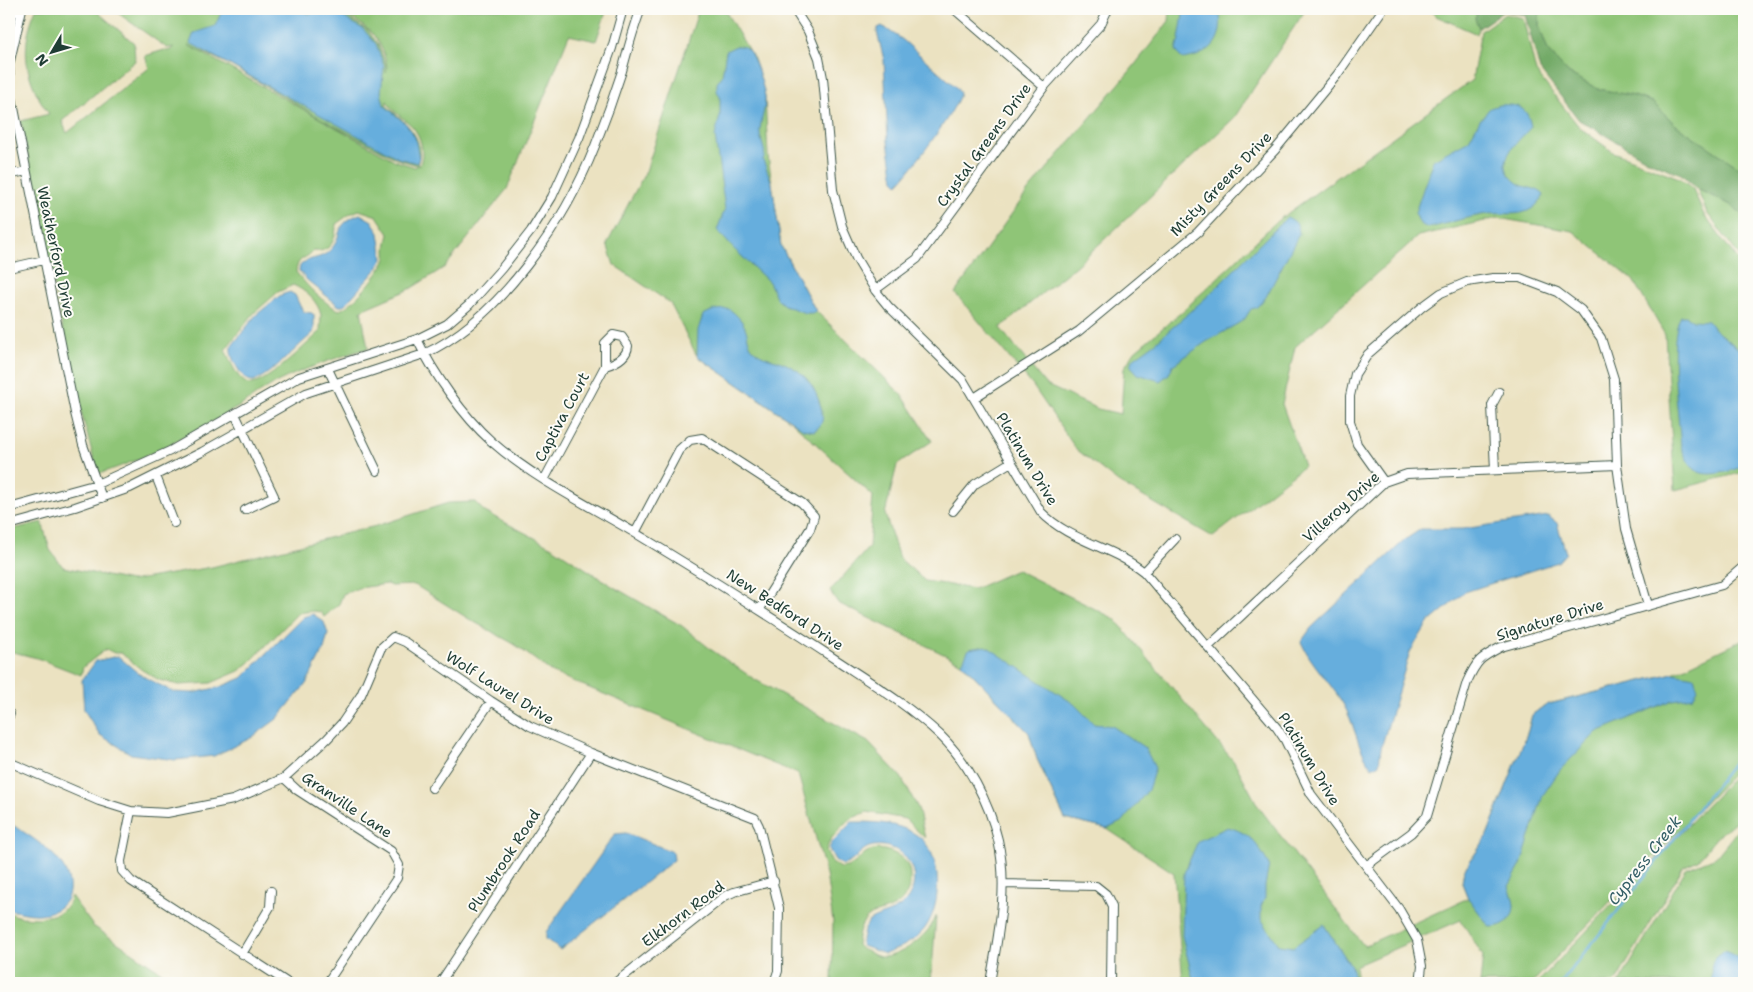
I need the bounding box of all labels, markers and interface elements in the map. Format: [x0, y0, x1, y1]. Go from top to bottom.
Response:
north arrow [28, 28, 78, 78]
text: N [31, 50, 52, 70]
street label: Crystal Greens Drive [932, 79, 1036, 211]
street label: Misty Greens Drive [1166, 127, 1276, 241]
street label: Weatherford Drive [32, 185, 80, 319]
street label: Captiva Court [530, 369, 594, 465]
street label: Platinum Drive [991, 409, 1063, 509]
street label: Villeroy Drive [1298, 467, 1384, 547]
street label: New Bedford Drive [723, 565, 847, 655]
street label: Signature Drive [1494, 594, 1606, 646]
street label: Wolf Laurel Drive [442, 646, 558, 730]
street label: Platinum Drive [1273, 709, 1345, 809]
street label: Granville Lane [298, 767, 396, 843]
street label: Plumbrook Road [463, 805, 545, 916]
water label: Cypress Creek [1603, 811, 1686, 909]
street label: Elkhorn Road [638, 876, 729, 952]

